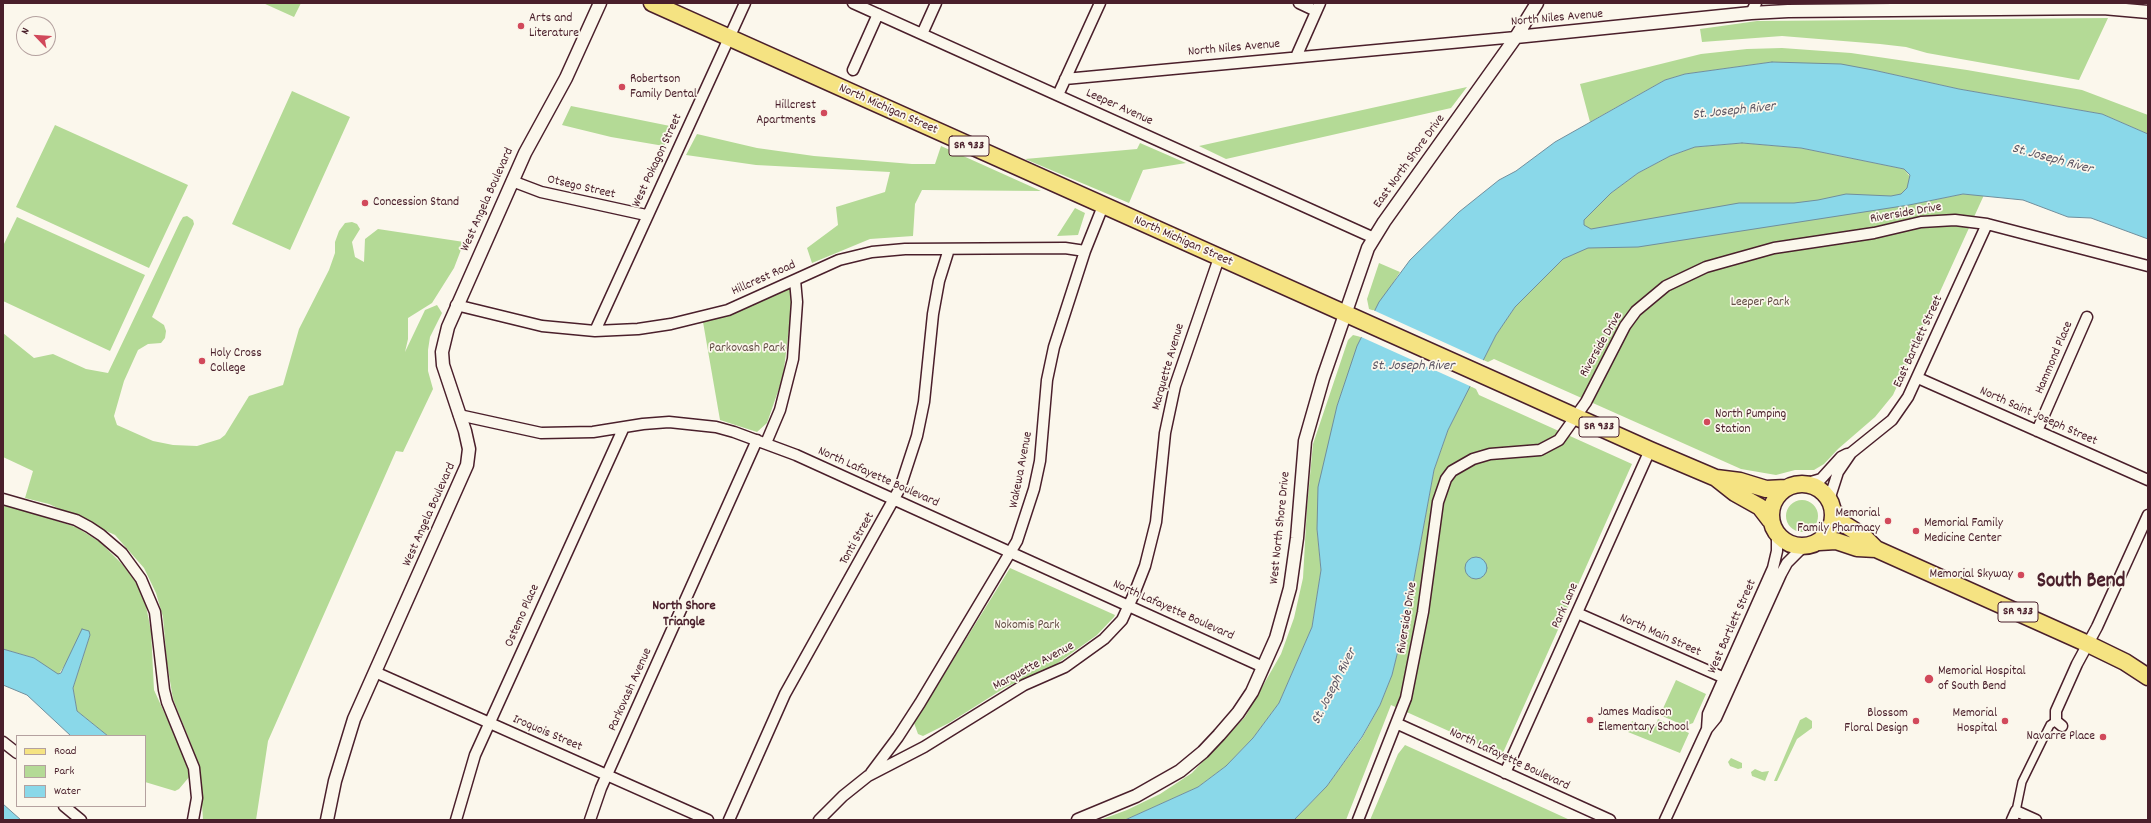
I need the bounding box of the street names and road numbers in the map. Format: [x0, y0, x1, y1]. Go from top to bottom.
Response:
street label: North Niles Avenue [1510, 7, 1604, 31]
street label: North Niles Avenue [1187, 37, 1281, 61]
street label: North Michigan Street [836, 81, 940, 139]
street label: Leeper Avenue [1083, 86, 1155, 130]
street label: West Pokagon Street [629, 112, 687, 210]
street label: East North Shore Drive [1371, 112, 1449, 212]
road number: SR 933 [949, 136, 989, 156]
street label: West Angela Boulevard [458, 146, 518, 254]
street label: Otsego Street [545, 173, 617, 203]
street label: Riverside Drive [1869, 200, 1943, 228]
street label: North Michigan Street [1131, 213, 1235, 271]
street label: Hillcrest Road [730, 258, 798, 300]
street label: East Bartlett Street [1891, 293, 1947, 391]
street label: Riverside Drive [1577, 310, 1627, 380]
street label: Hammond Place [2033, 319, 2077, 397]
street label: Marquette Avenue [1149, 322, 1189, 412]
street label: North Saint Joseph Street [1977, 384, 2099, 450]
road number: SR 933 [1579, 417, 1619, 437]
street label: Wakewa Avenue [1007, 430, 1037, 510]
street label: North Lafayette Boulevard [815, 444, 941, 512]
street label: West Angela Boulevard [400, 461, 460, 569]
street label: West North Shore Drive [1267, 471, 1295, 585]
street label: Tonti Street [837, 510, 879, 568]
street label: North Lafayette Boulevard [1110, 577, 1236, 645]
street label: West Bartlett Street [1705, 578, 1761, 676]
street label: Riverside Drive [1395, 581, 1421, 655]
street label: Park Lane [1549, 581, 1583, 631]
street label: Ostemo Place [502, 582, 544, 650]
road number: SR 933 [1998, 602, 2038, 622]
street label: North Main Street [1617, 611, 1703, 661]
street label: Marquette Avenue [991, 639, 1077, 695]
street label: Parkovash Avenue [606, 646, 656, 734]
street label: Iroquois Street [510, 712, 584, 756]
street label: North Lafayette Boulevard [1446, 725, 1572, 795]

